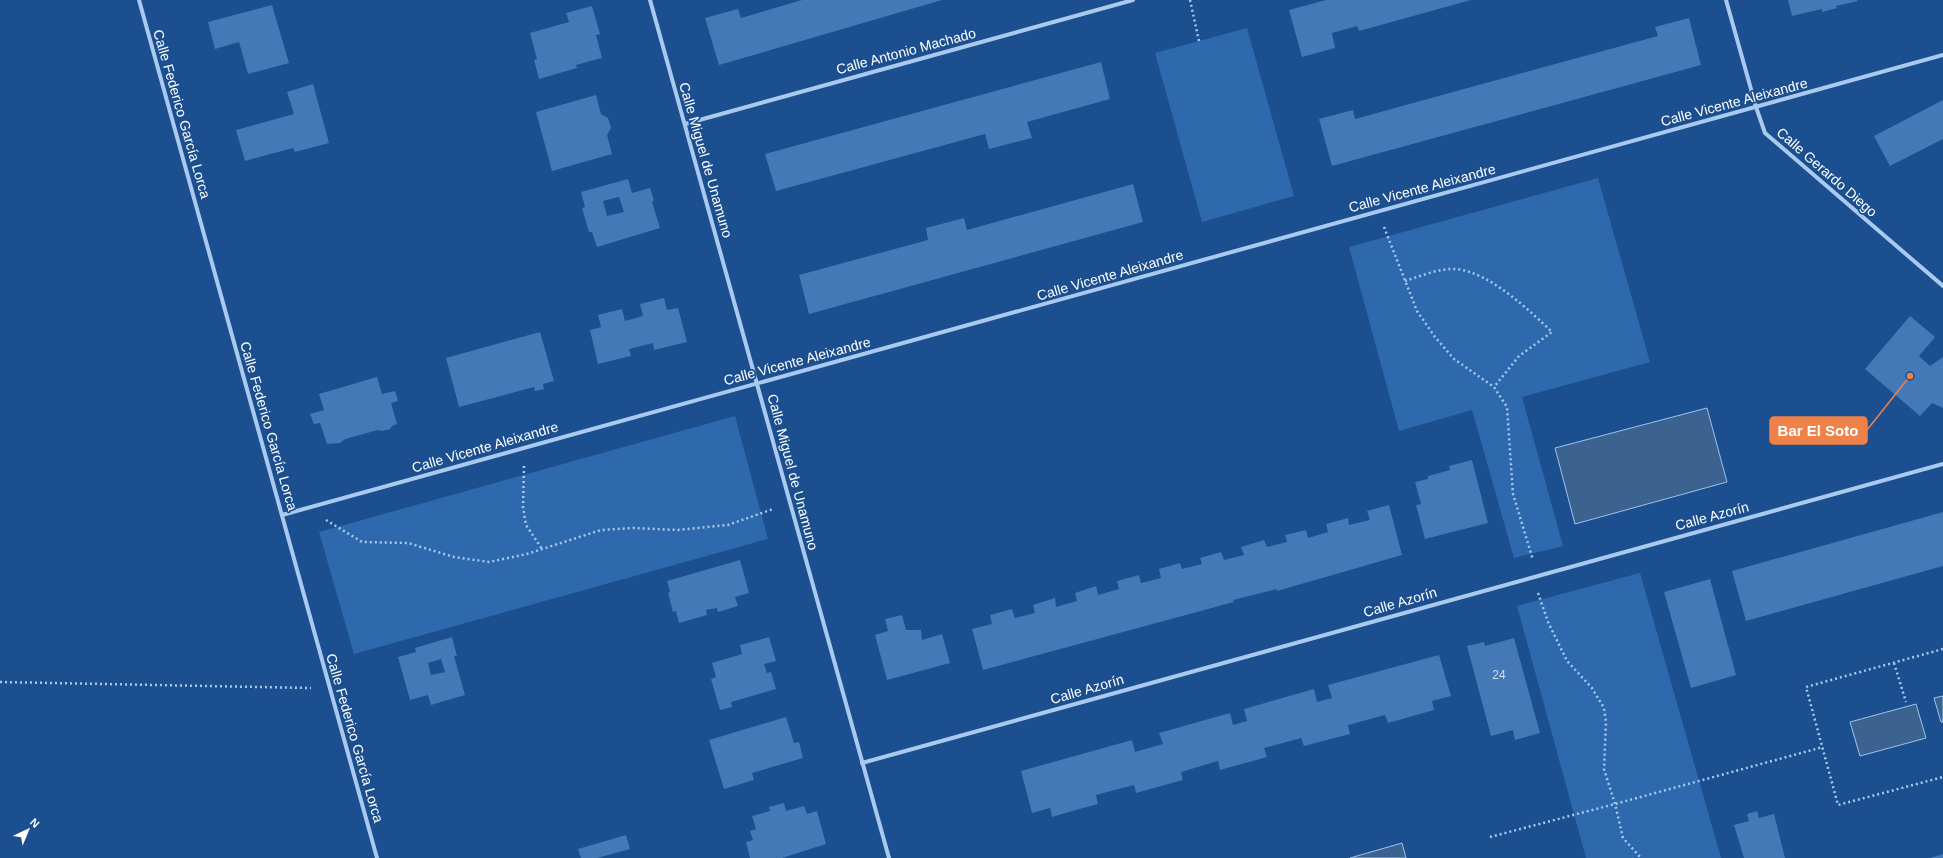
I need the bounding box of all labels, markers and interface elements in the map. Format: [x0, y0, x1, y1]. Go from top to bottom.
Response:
street label: Calle Antonio Machado [834, 25, 978, 77]
street label: Calle Federico García Lorca [150, 28, 214, 201]
street label: Calle Vicente Aleixandre [1659, 75, 1809, 129]
street label: Calle Miguel de Unamuno [676, 80, 736, 240]
street label: Calle Gerardo Diego [1774, 124, 1881, 220]
street label: Calle Vicente Aleixandre [1347, 161, 1497, 215]
street label: Calle Vicente Aleixandre [1035, 246, 1185, 304]
street label: Calle Vicente Aleixandre [722, 334, 872, 388]
street label: Calle Federico García Lorca [237, 340, 301, 513]
street label: Calle Miguel de Unamuno [764, 392, 822, 552]
callout: Bar El Soto [1770, 417, 1867, 444]
street label: Calle Vicente Aleixandre [410, 418, 560, 476]
text: Bar El Soto [1778, 422, 1858, 439]
street label: Calle Azorín [1673, 499, 1751, 533]
street label: Calle Azorín [1362, 584, 1438, 620]
street label: Calle Federico García Lorca [323, 652, 387, 825]
house number: 24 [1492, 668, 1506, 682]
street label: Calle Azorín [1049, 671, 1125, 707]
north arrow [8, 810, 48, 850]
text: N [28, 816, 42, 830]

